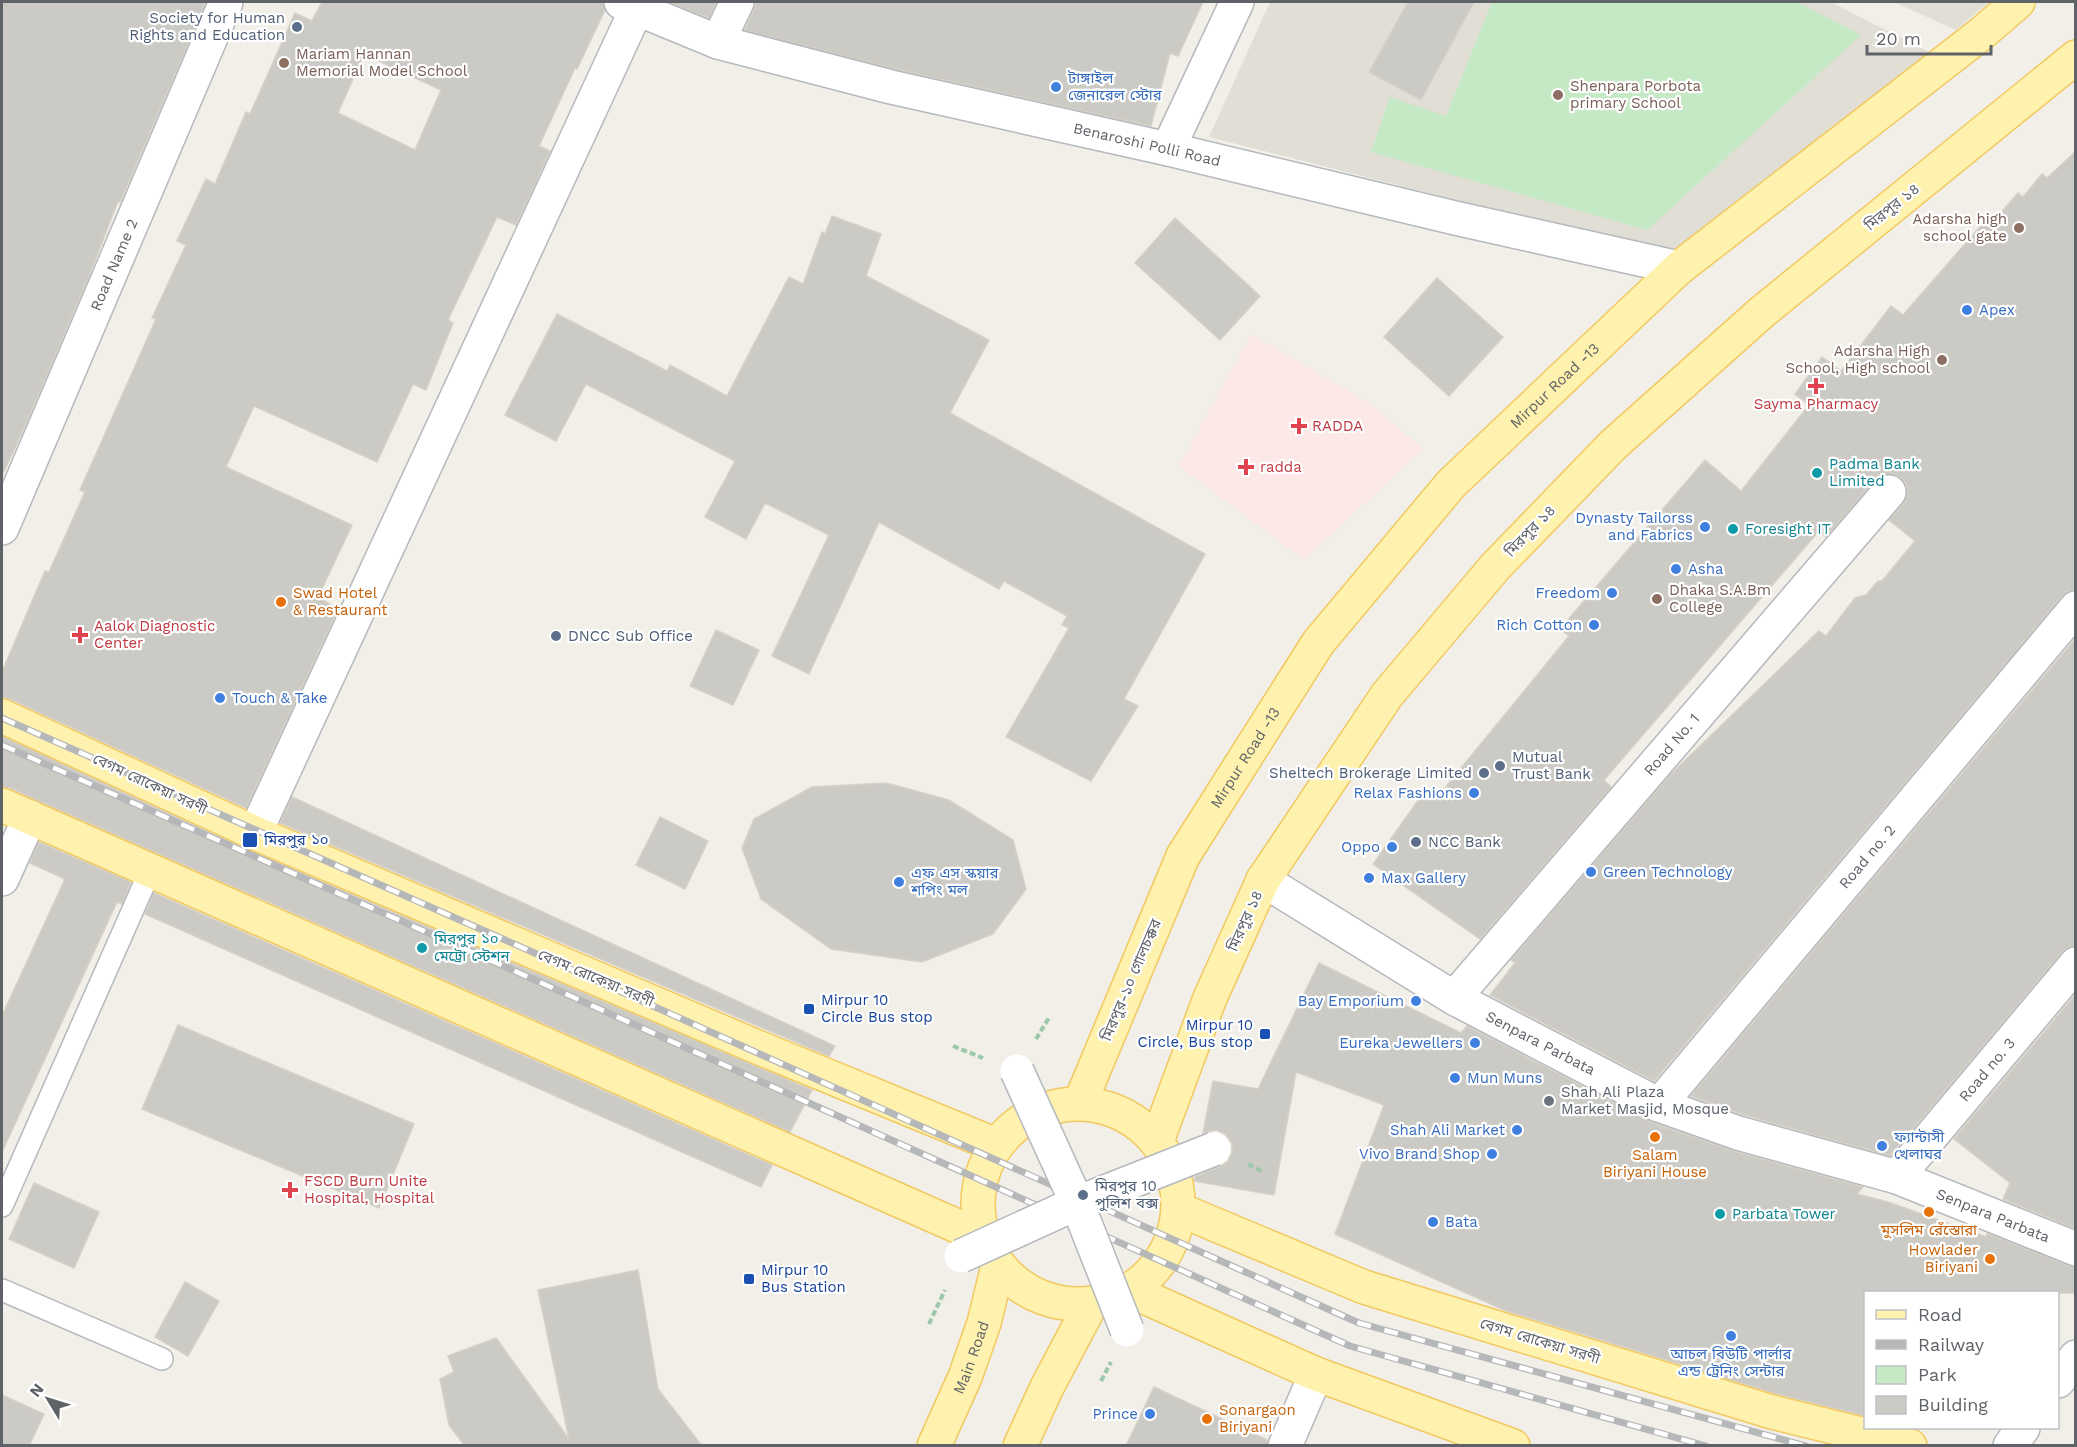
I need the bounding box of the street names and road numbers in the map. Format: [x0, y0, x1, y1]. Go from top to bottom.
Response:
street label: Benaroshi Polli Road [1072, 119, 1222, 170]
street label: মিরপুর ১৪ [1860, 180, 1923, 235]
street label: Road Name 2 [87, 216, 142, 313]
street label: Mirpur Road -13 [1506, 339, 1603, 432]
street label: মিরপুর ১৪ [1500, 501, 1559, 561]
street label: Mirpur Road -13 [1207, 704, 1284, 811]
street label: Road No. 1 [1640, 710, 1703, 779]
street label: বেগম রোকেয়া সরণী [90, 750, 211, 819]
street label: Road no. 2 [1835, 821, 1899, 892]
street label: মিরপুর ১৪ [1223, 888, 1266, 955]
street label: মিরপুর-১০ গোলচক্কর [1097, 915, 1165, 1045]
street label: বেগম রোকেয়া সরণী [535, 945, 658, 1011]
street label: Senpara Parbata [1483, 1007, 1599, 1079]
street label: Road no. 3 [1955, 1034, 2019, 1105]
street label: Senpara Parbata [1934, 1185, 2053, 1247]
street label: বেগম রোকেয়া সরণী [1478, 1314, 1603, 1368]
street label: Main Road [949, 1319, 993, 1397]

